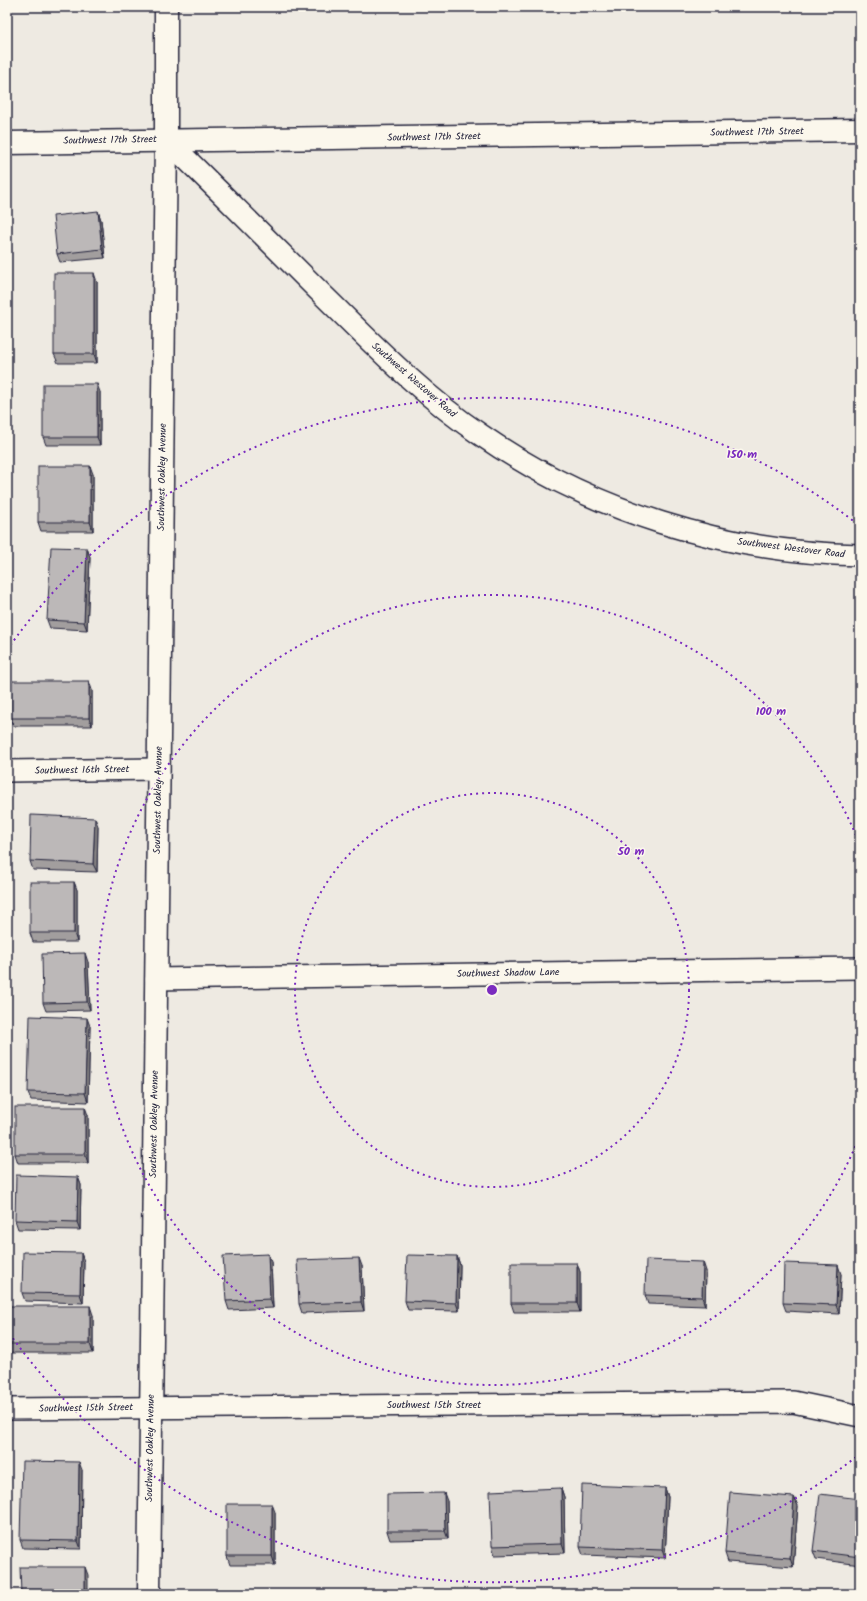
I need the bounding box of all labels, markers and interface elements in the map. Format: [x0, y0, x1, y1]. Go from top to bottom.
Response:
street label: Southwest 17th Street [710, 123, 804, 141]
street label: Southwest 17th Street [387, 128, 481, 146]
street label: Southwest 17th Street [63, 131, 157, 149]
street label: Southwest Westover Road [368, 338, 461, 422]
street label: Southwest Oakley Avenue [153, 422, 171, 531]
text: 150 m [727, 445, 757, 464]
street label: Southwest Westover Road [736, 533, 847, 563]
text: 100 m [756, 702, 786, 721]
street label: Southwest Oakley Avenue [149, 745, 167, 854]
street label: Southwest 16th Street [35, 761, 130, 779]
text: 50 m [617, 842, 645, 861]
street label: Southwest Shadow Lane [456, 964, 560, 982]
centre of rings [485, 983, 499, 997]
street label: Southwest Oakley Avenue [145, 1069, 163, 1178]
street label: Southwest Oakley Avenue [141, 1393, 159, 1502]
street label: Southwest 15th Street [387, 1397, 481, 1413]
street label: Southwest 15th Street [39, 1399, 133, 1417]

